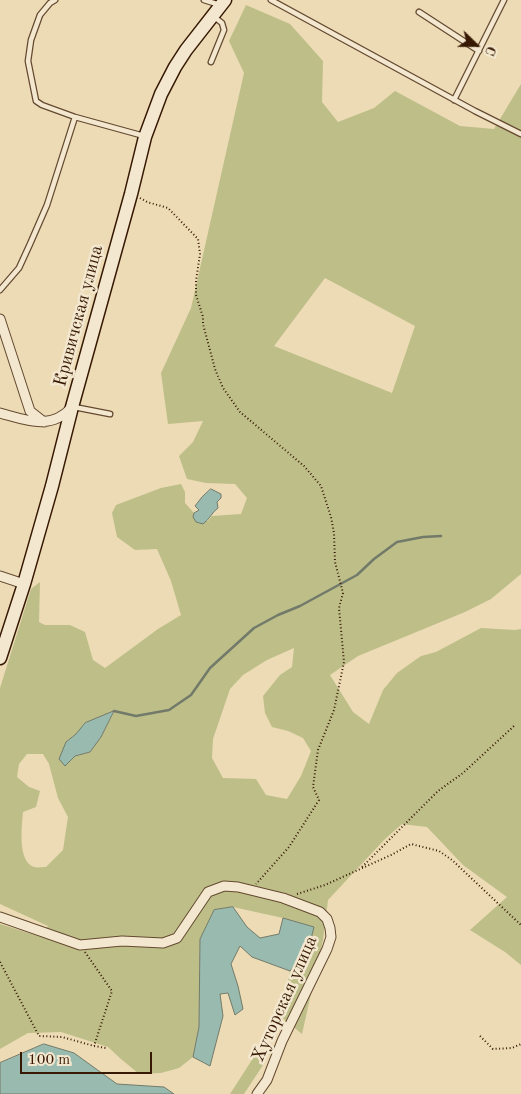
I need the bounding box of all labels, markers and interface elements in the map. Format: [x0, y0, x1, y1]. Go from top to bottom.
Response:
north arrow [451, 20, 501, 70]
text: С [482, 44, 498, 58]
street label: Кривичская улица [50, 243, 108, 389]
street label: Хуторская улица [247, 932, 323, 1066]
scale bar [22, 1042, 155, 1074]
text: 100 m [28, 1053, 70, 1068]

